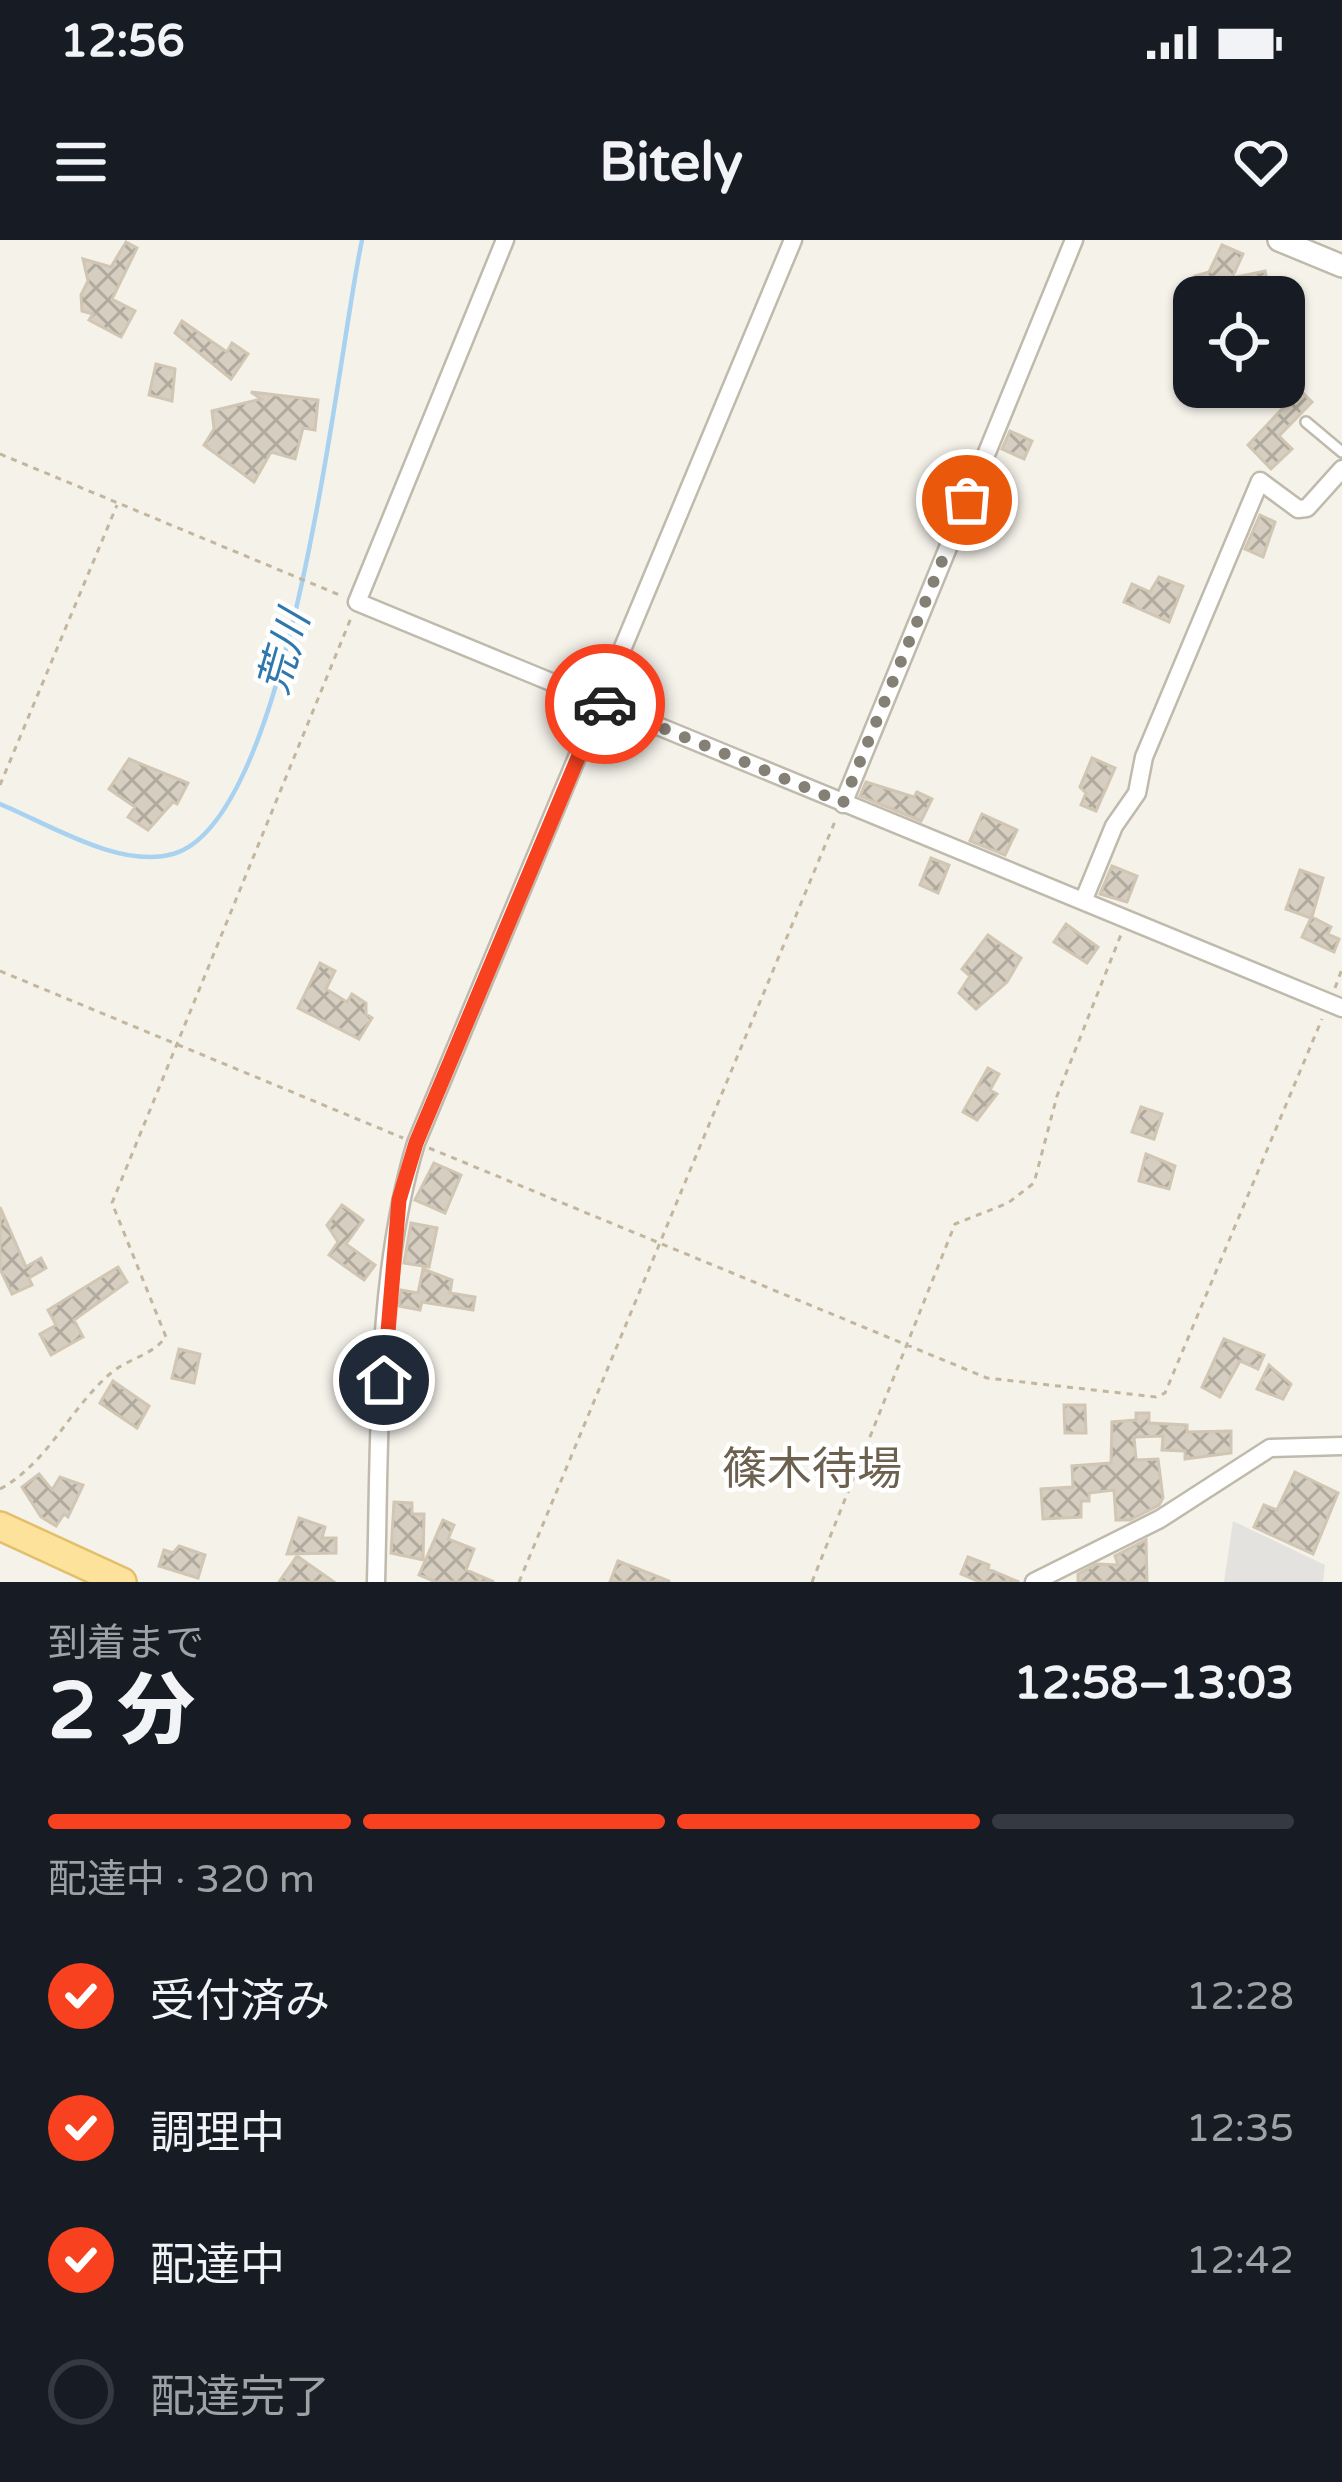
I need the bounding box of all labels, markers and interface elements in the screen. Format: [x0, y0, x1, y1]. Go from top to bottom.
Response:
text: 12:56 [60, 15, 185, 69]
icon: menu [48, 129, 114, 195]
icon: heart [1228, 129, 1294, 195]
text: Bitely [599, 130, 743, 195]
map controls [1173, 276, 1305, 408]
button: locate [1173, 276, 1305, 408]
pin [916, 449, 1018, 551]
icon: bag [934, 467, 1000, 533]
water label: 荒川 [248, 601, 322, 700]
courier [545, 644, 665, 764]
icon: car [572, 671, 638, 737]
pin [333, 1329, 435, 1431]
icon: home [351, 1347, 417, 1413]
district label: 篠木待場 [722, 1443, 902, 1497]
text: 到着まで [48, 1620, 204, 1667]
text: 12:58–13:03 [1014, 1657, 1294, 1711]
text: 2 分 [48, 1665, 195, 1759]
text: 配達中 · 320 m [48, 1856, 315, 1903]
icon: check [48, 1963, 114, 2029]
text: 12:28 [1186, 1973, 1294, 2020]
text: 受付済み [150, 1975, 330, 2029]
icon: check [48, 2095, 114, 2161]
text: 12:35 [1186, 2105, 1294, 2152]
text: 調理中 [150, 2107, 285, 2161]
icon: check [48, 2227, 114, 2293]
text: 12:42 [1186, 2237, 1294, 2284]
text: 配達中 [150, 2239, 285, 2293]
text: 配達完了 [150, 2371, 330, 2425]

